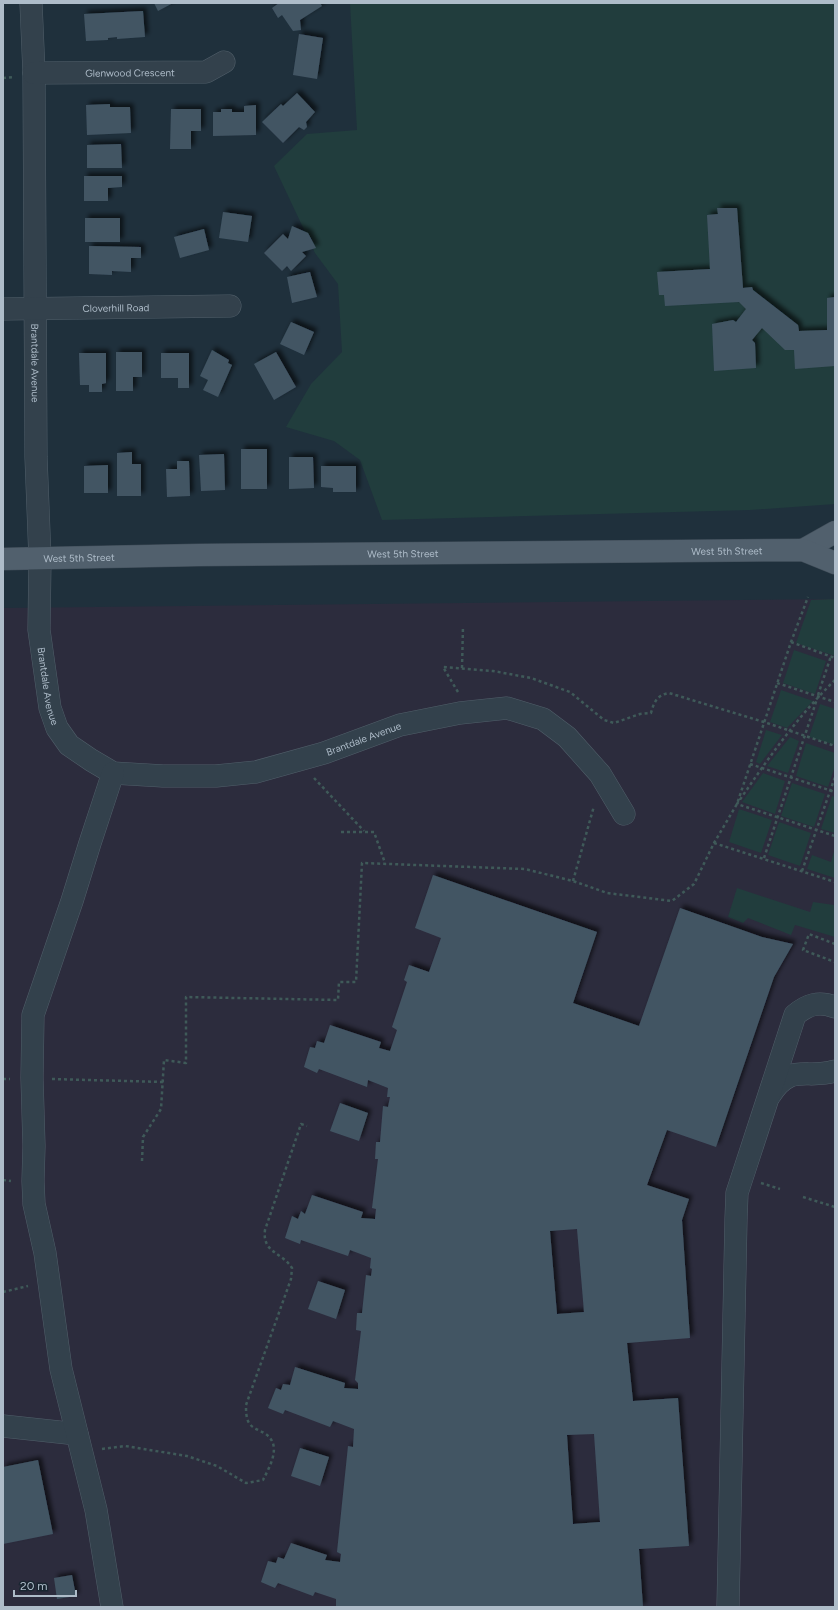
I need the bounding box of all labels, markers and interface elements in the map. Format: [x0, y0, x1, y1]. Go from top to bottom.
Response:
street label: Glenwood Crescent [85, 66, 175, 80]
street label: Cloverhill Road [82, 301, 150, 315]
street label: Brantdale Avenue [28, 323, 42, 403]
street label: West 5th Street [691, 544, 763, 558]
street label: West 5th Street [367, 547, 439, 561]
street label: West 5th Street [43, 551, 115, 565]
street label: Brantdale Avenue [34, 646, 62, 727]
street label: Brantdale Avenue [324, 719, 403, 759]
scale bar [14, 1572, 76, 1598]
text: 20 m [20, 1579, 48, 1593]

